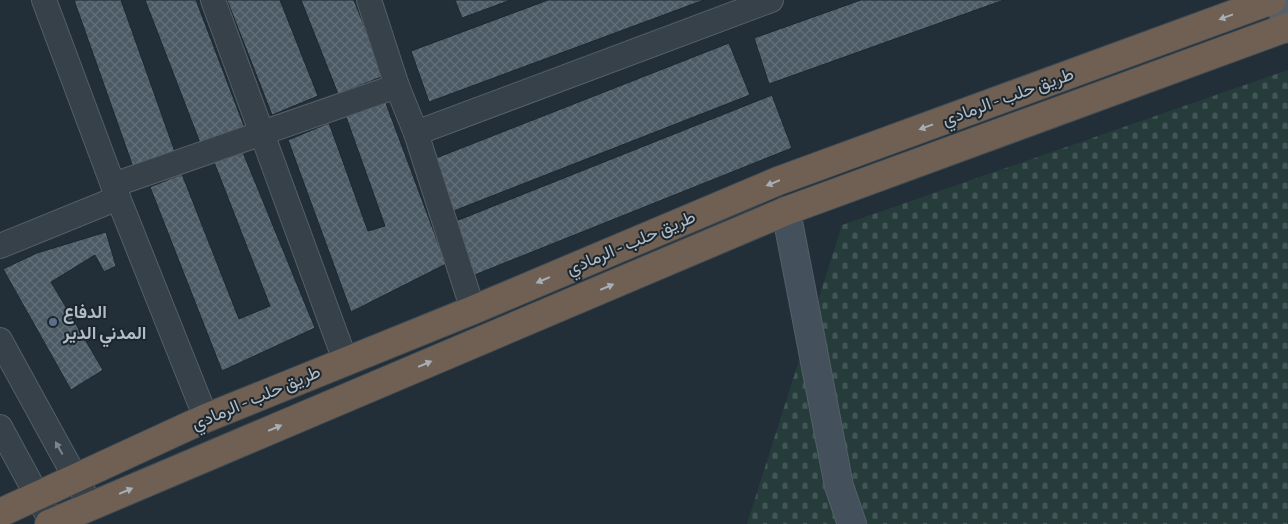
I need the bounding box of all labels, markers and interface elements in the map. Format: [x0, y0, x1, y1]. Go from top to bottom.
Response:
one-way arrow [1218, 13, 1233, 21]
street label: طريق حلب - الرمادي [939, 63, 1078, 134]
one-way arrow [918, 124, 933, 131]
one-way arrow [766, 179, 780, 187]
street label: طريق حلب - الرمادي [563, 206, 700, 283]
one-way arrow [536, 277, 550, 285]
one-way arrow [600, 282, 614, 290]
place label: الدفاع المدني الدير [62, 302, 147, 348]
marker: الدفاع المدني الدير [47, 316, 59, 328]
one-way arrow [418, 360, 432, 368]
street label: طريق حلب - الرمادي [188, 361, 325, 438]
one-way arrow [268, 423, 282, 431]
one-way arrow [54, 441, 63, 455]
one-way arrow [119, 487, 133, 495]

